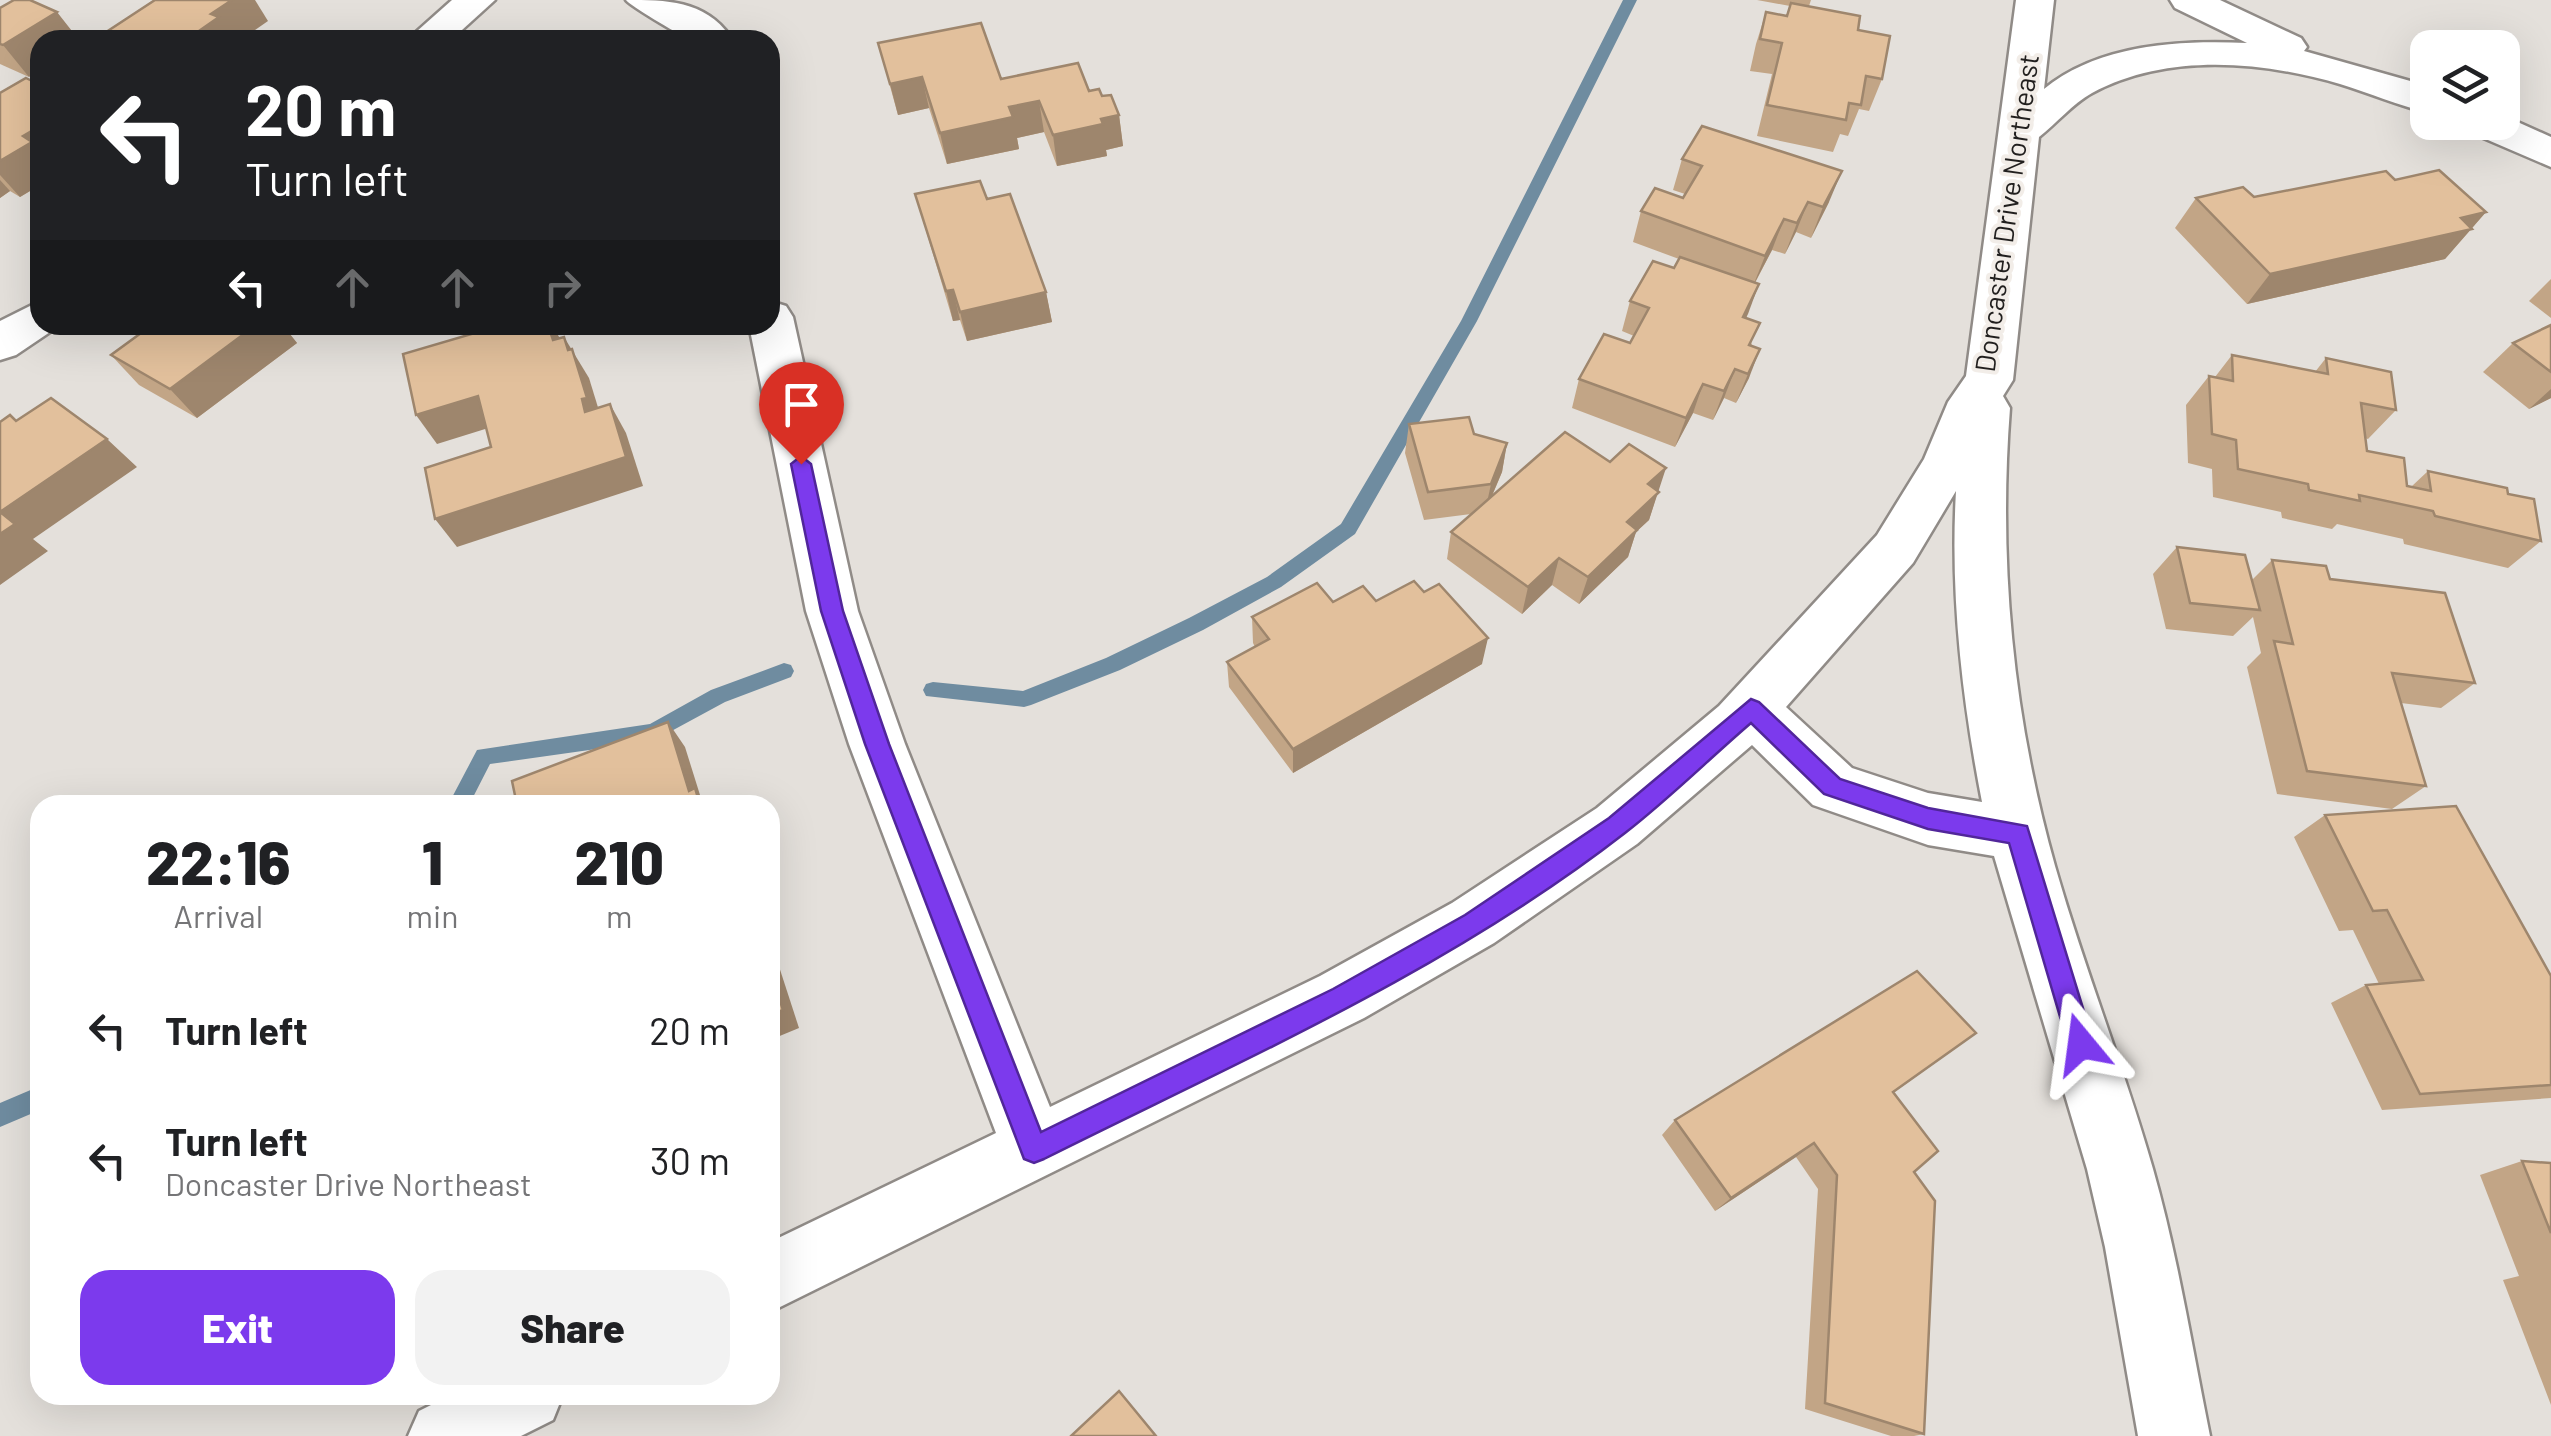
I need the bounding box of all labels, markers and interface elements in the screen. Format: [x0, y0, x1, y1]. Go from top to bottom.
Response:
map controls [2410, 30, 2520, 140]
button: layers [2410, 30, 2520, 140]
street label: Doncaster Drive Northeast [1967, 52, 2045, 374]
text: 20 m [245, 66, 397, 150]
icon: left [80, 70, 210, 200]
text: Turn left [245, 151, 409, 205]
icon: left [220, 260, 275, 315]
icon: ahead [325, 260, 380, 315]
icon: ahead [430, 260, 485, 315]
icon: right [535, 260, 590, 315]
pin [759, 362, 844, 465]
icon: arrive [774, 377, 829, 432]
text: 22:16 [146, 825, 291, 897]
text: 1 [422, 825, 443, 897]
text: 210 [574, 825, 664, 897]
text: Arrival [174, 896, 263, 934]
text: min [407, 896, 458, 934]
text: m [606, 896, 632, 934]
position arrow [2029, 992, 2133, 1096]
icon: left [80, 1003, 135, 1058]
text: Turn left [165, 1007, 308, 1053]
text: 20 m [649, 1007, 730, 1053]
text: Turn left [165, 1118, 308, 1164]
icon: left [80, 1133, 135, 1188]
text: 30 m [650, 1137, 730, 1183]
text: Doncaster Drive Northeast [165, 1164, 532, 1202]
button: Exit [80, 1270, 395, 1385]
button: Share [415, 1270, 730, 1385]

